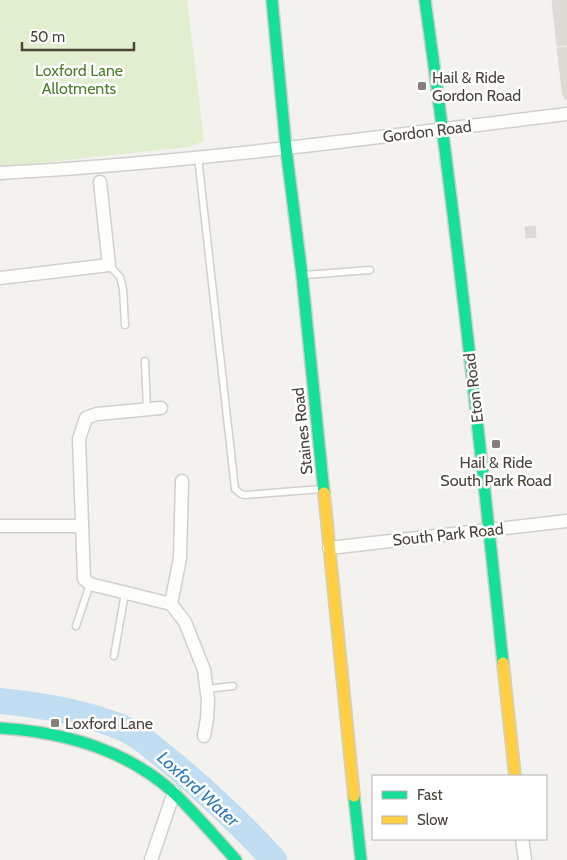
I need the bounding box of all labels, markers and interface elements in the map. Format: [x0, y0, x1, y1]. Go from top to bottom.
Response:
scale bar [22, 20, 135, 52]
text: 50 m [30, 28, 65, 46]
park label: Loxford Lane Allotments [35, 61, 123, 98]
place label: Hail & Ride Gordon Road [432, 68, 521, 105]
marker: Hail & Ride Gordon Road [416, 80, 428, 92]
street label: Gordon Road [382, 117, 473, 146]
street label: Eton Road [460, 352, 487, 424]
street label: Staines Road [288, 386, 317, 476]
marker: Hail & Ride South Park Road [490, 438, 502, 450]
place label: Hail & Ride South Park Road [440, 453, 552, 490]
street label: South Park Road [392, 519, 504, 550]
place label: Loxford Lane [65, 714, 153, 733]
marker: Loxford Lane [49, 717, 61, 729]
water label: Loxford Water [153, 747, 245, 832]
legend [372, 775, 547, 840]
text: Fast [417, 786, 442, 804]
text: Slow [417, 811, 448, 829]

